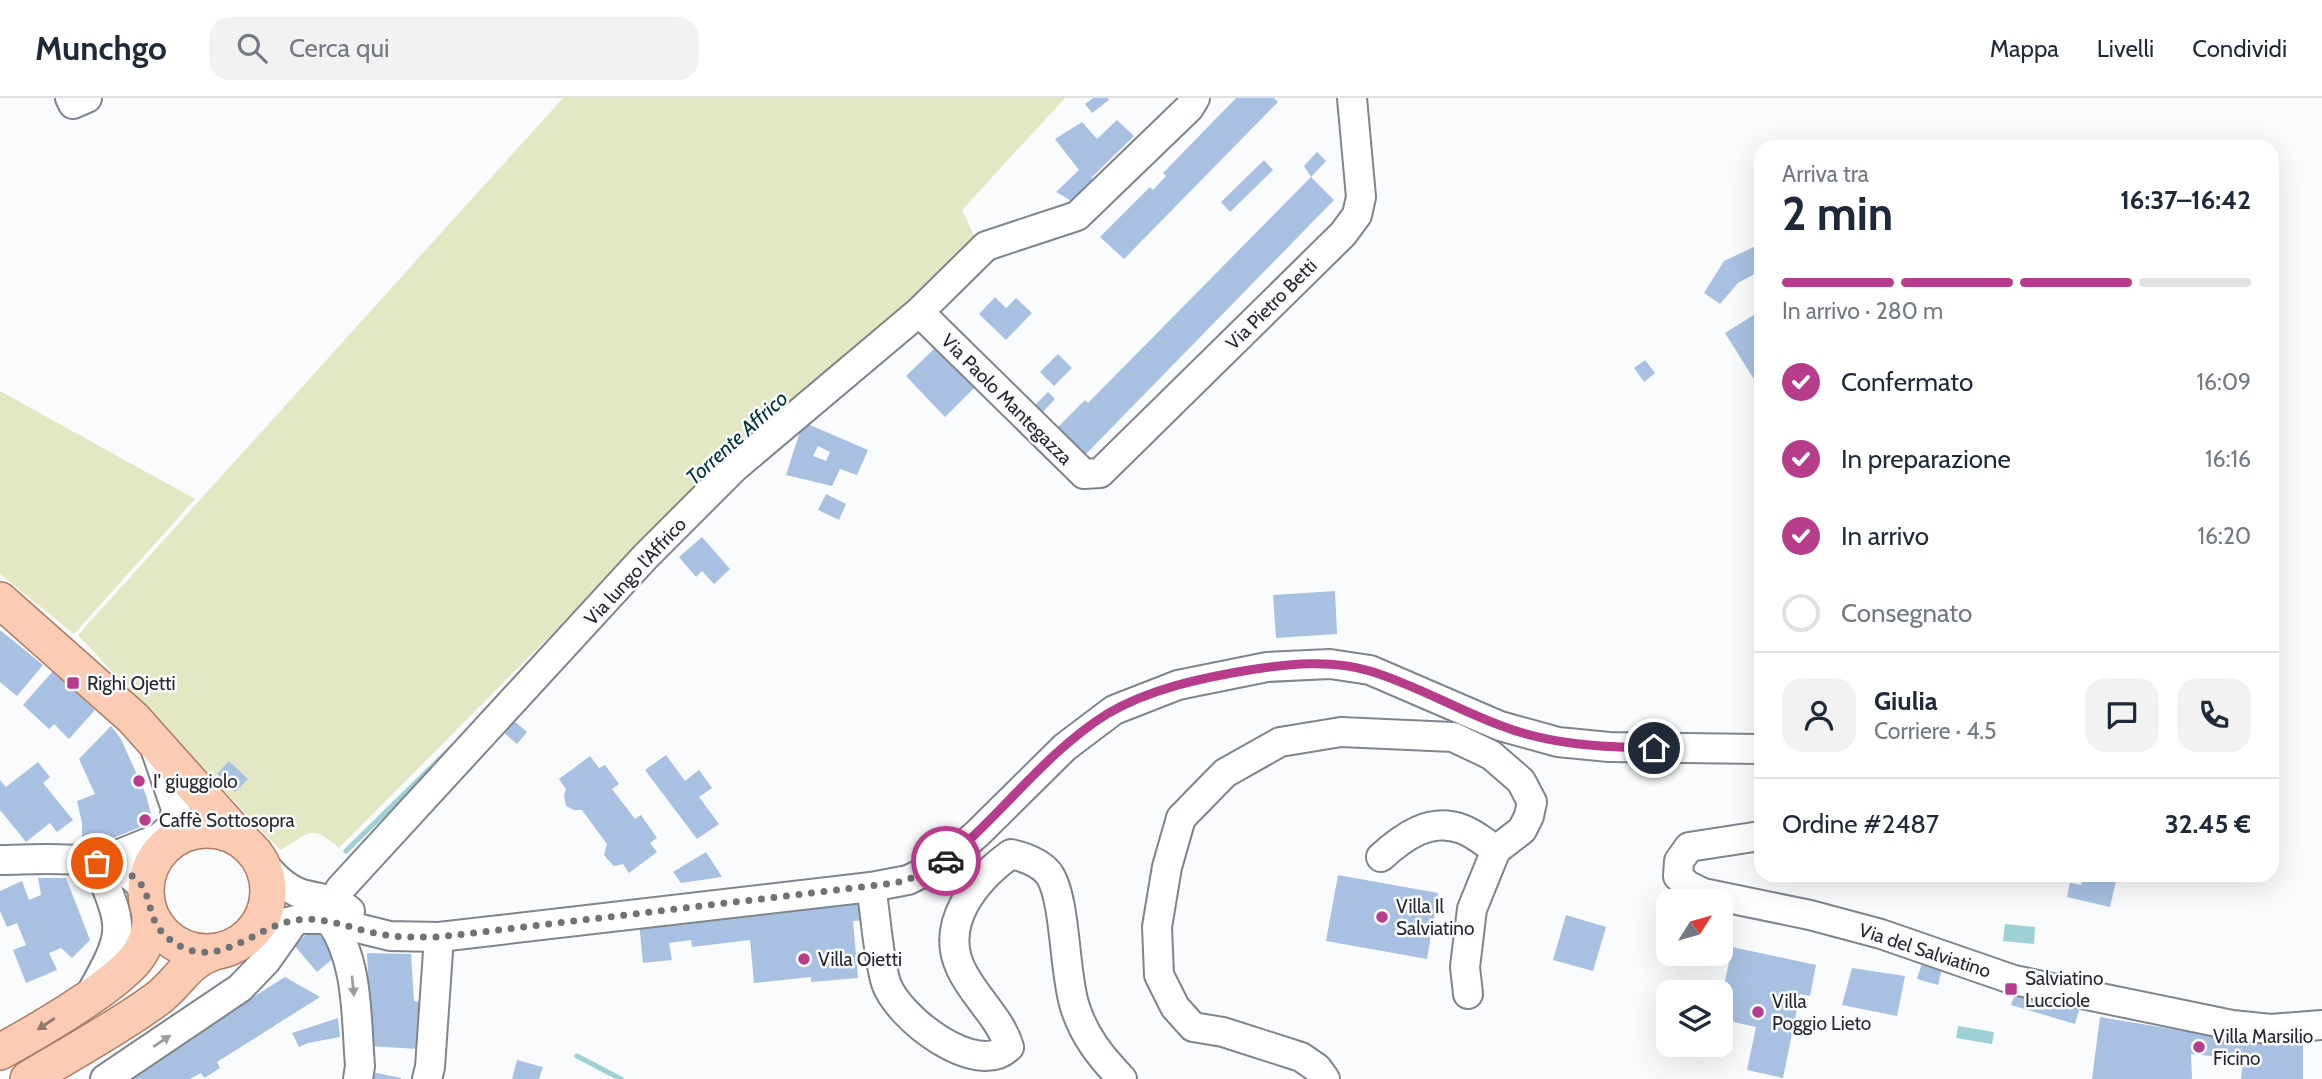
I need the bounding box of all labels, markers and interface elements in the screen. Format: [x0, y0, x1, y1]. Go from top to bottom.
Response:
search box [209, 17, 699, 80]
text: Munchgo [35, 28, 167, 68]
icon: search [233, 29, 271, 67]
text: Cerca qui [289, 32, 390, 64]
text: Mappa [1990, 34, 2059, 63]
text: Livelli [2097, 34, 2154, 63]
text: Condividi [2192, 34, 2287, 63]
text: Arriva tra [1782, 160, 1869, 188]
text: 16:37–16:42 [2120, 184, 2251, 216]
text: 2 min [1782, 186, 1893, 242]
street label: Via Pietro Betti [1221, 254, 1322, 355]
text: In arrivo · 280 m [1782, 297, 1943, 325]
street label: Via Paolo Mantegazza [936, 329, 1077, 470]
icon: check [1782, 363, 1820, 401]
text: Confermato [1841, 366, 1973, 398]
text: 16:09 [2197, 368, 2251, 396]
water label: Torrente Affrico [681, 385, 793, 490]
icon: check [1782, 440, 1820, 478]
text: In preparazione [1841, 443, 2011, 475]
text: 16:16 [2205, 445, 2251, 473]
street label: Via lungo l'Affrico [580, 513, 691, 630]
icon: check [1782, 517, 1820, 555]
text: In arrivo [1841, 520, 1929, 552]
text: 16:20 [2198, 522, 2251, 550]
text: Consegnato [1841, 597, 1972, 629]
place label: Righi Ojetti [87, 672, 176, 695]
marker: Righi Ojetti [65, 675, 81, 691]
button: person [1782, 678, 1856, 752]
button: chat [2085, 678, 2159, 752]
button: phone [2177, 678, 2251, 752]
text: Giulia [1874, 685, 1938, 717]
text: Corriere · 4.5 [1874, 717, 1996, 745]
pin [1624, 718, 1684, 778]
icon: home [1635, 729, 1673, 767]
place label: I' giuggiolo [153, 770, 238, 793]
marker: I' giuggiolo [131, 773, 147, 789]
text: Ordine #2487 [1782, 808, 1939, 840]
text: 32.45 € [2165, 808, 2251, 840]
place label: Caffè Sottosopra [159, 809, 295, 832]
marker: Caffè Sottosopra [137, 812, 153, 828]
courier [911, 826, 981, 896]
pin [67, 833, 127, 893]
icon: car [927, 842, 965, 880]
icon: bag [78, 844, 116, 882]
north arrow [1656, 889, 1732, 966]
map controls [1656, 889, 1733, 1057]
place label: Villa Il Salviatino [1396, 895, 1474, 940]
marker: Villa Il Salviatino [1374, 909, 1390, 925]
street label: Via del Salviatino [1856, 918, 1994, 983]
place label: Villa Oietti [818, 948, 902, 971]
marker: Villa Oietti [796, 951, 812, 967]
place label: Salviatino Lucciole [2025, 967, 2103, 1012]
one-way arrow [347, 975, 358, 997]
button: layers [1656, 980, 1733, 1057]
marker: Salviatino Lucciole [2003, 981, 2019, 997]
place label: Villa Poggio Lieto [1772, 990, 1871, 1035]
marker: Villa Poggio Lieto [1750, 1004, 1766, 1020]
one-way arrow [36, 1018, 56, 1031]
place label: Villa Marsilio Ficino [2213, 1025, 2313, 1070]
one-way arrow [153, 1034, 171, 1048]
marker: Villa Marsilio Ficino [2191, 1039, 2207, 1055]

